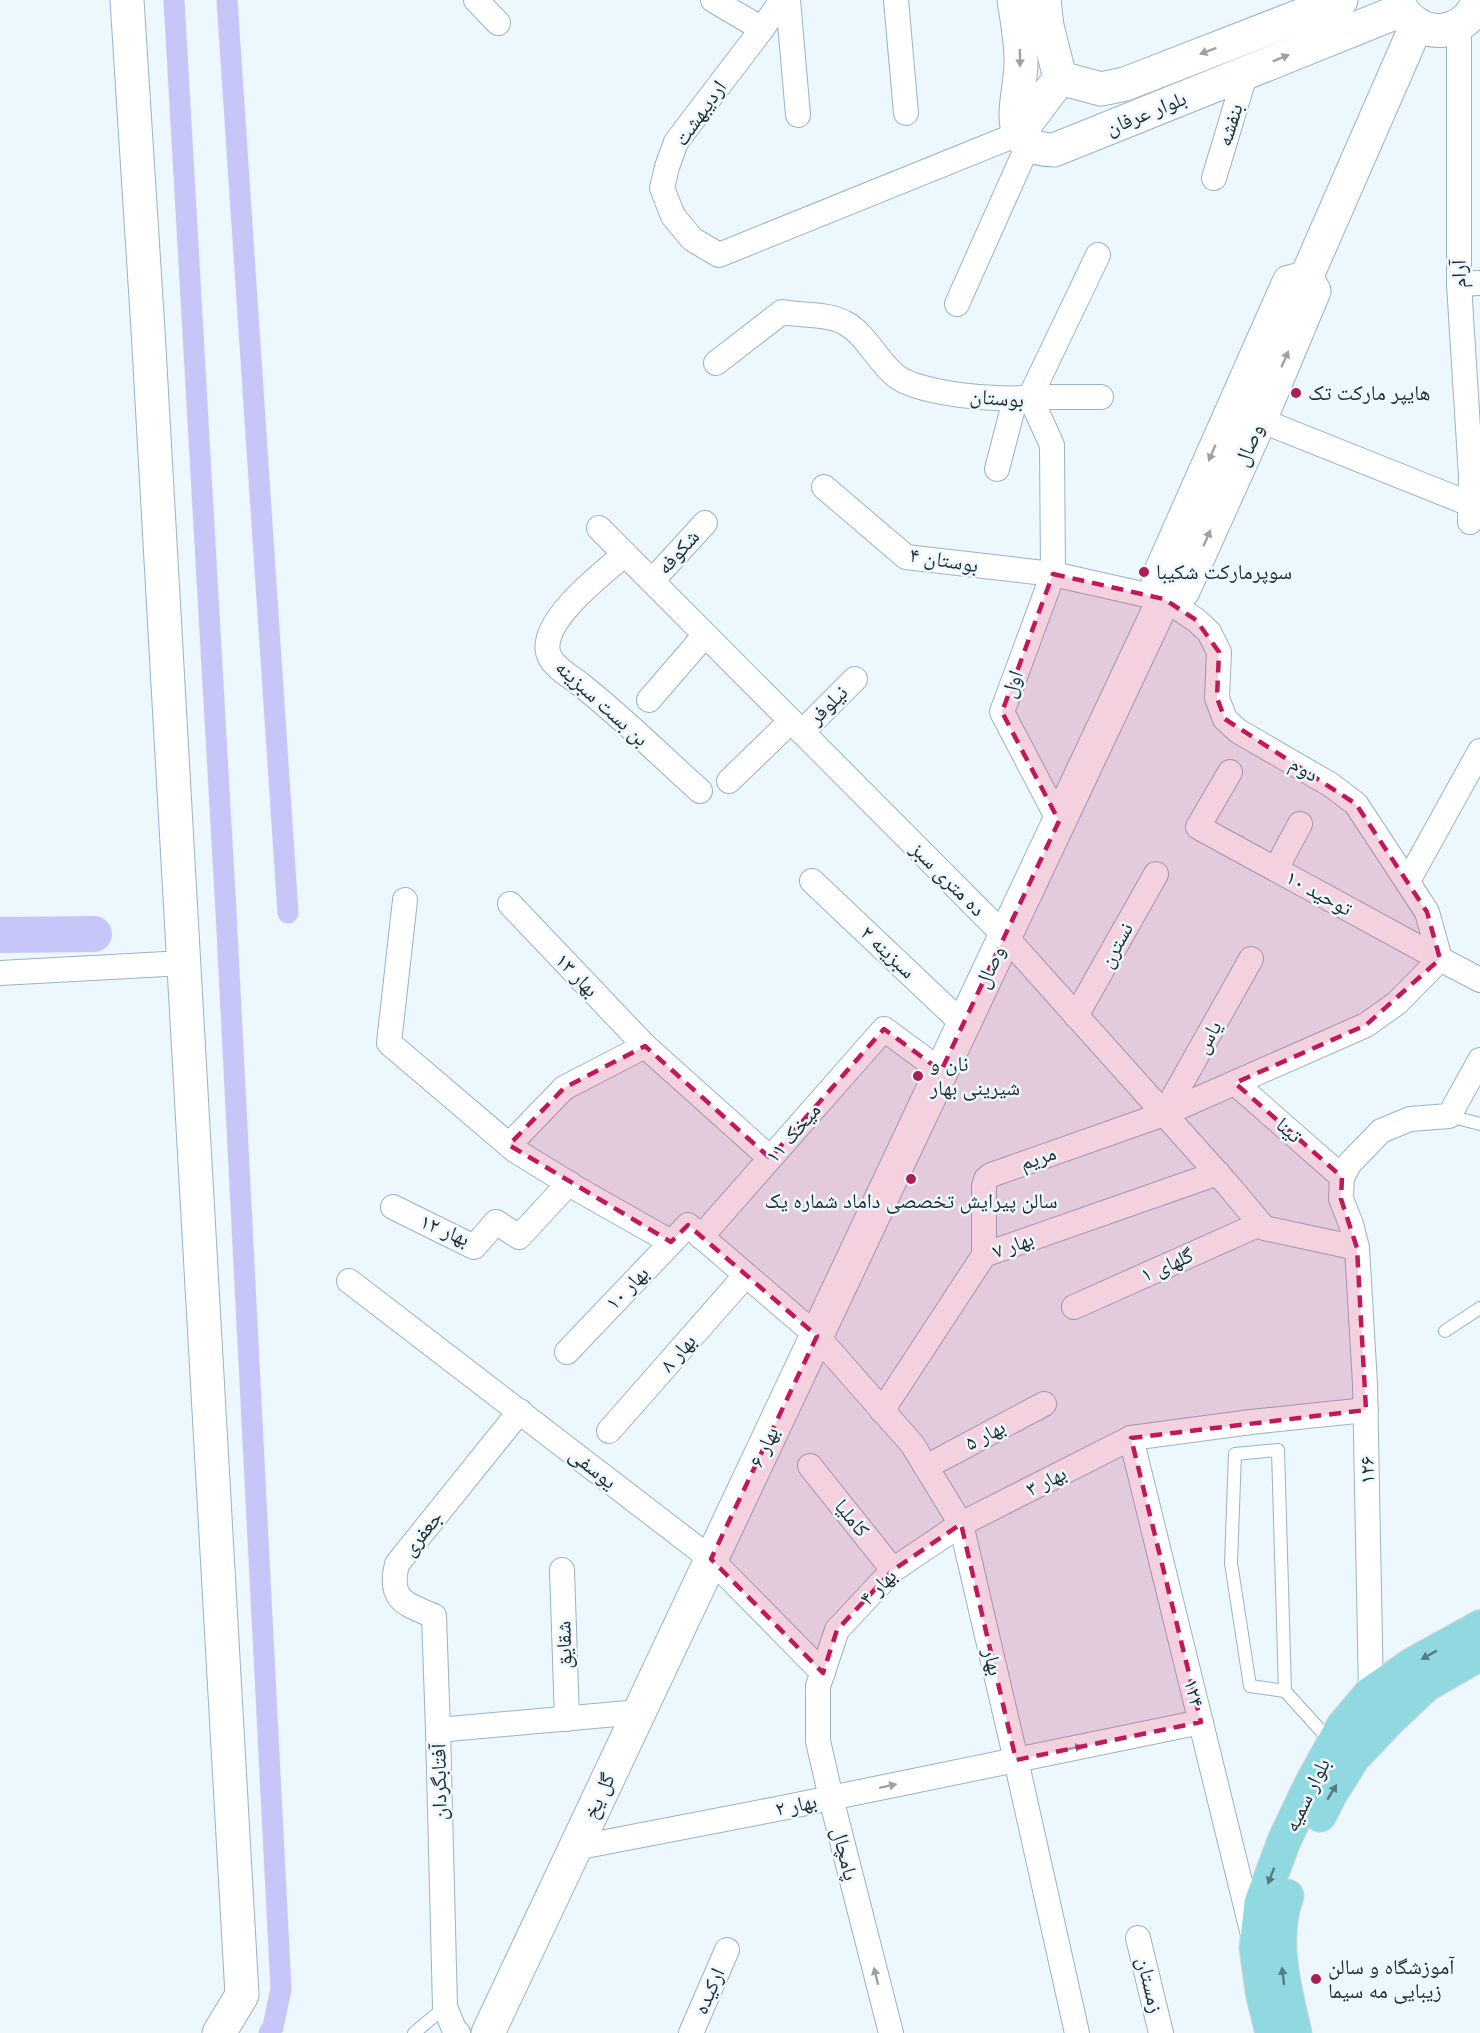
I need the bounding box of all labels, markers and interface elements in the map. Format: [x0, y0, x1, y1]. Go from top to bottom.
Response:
one-way arrow [1199, 47, 1217, 57]
one-way arrow [1015, 49, 1025, 68]
one-way arrow [1272, 53, 1290, 63]
street label: اردیبهشت [668, 75, 731, 150]
street label: بلوار عرفان [1102, 85, 1190, 140]
street label: بنفشه [1211, 100, 1248, 149]
street label: آرام [1446, 259, 1473, 288]
one-way arrow [1280, 350, 1290, 368]
place label: هایپر مارکت تک [1308, 380, 1430, 405]
street label: بوستان [969, 383, 1025, 412]
marker: هایپر مارکت تک [1289, 386, 1303, 400]
street label: وصال [1228, 420, 1269, 470]
one-way arrow [1207, 445, 1217, 463]
street label: شکوفه [651, 524, 704, 579]
one-way arrow [1203, 529, 1212, 547]
street label: بوستان ۴ [908, 542, 980, 577]
place label: سوپرمارکت شکیبا [1156, 559, 1292, 584]
marker: سوپرمارکت شکیبا [1137, 565, 1151, 579]
street label: بن بست سبزینه [550, 654, 654, 752]
street label: اول [995, 667, 1028, 701]
street label: نیلوفر [802, 680, 853, 730]
street label: دوم [1285, 751, 1323, 788]
street label: ده متری سبز [905, 836, 991, 921]
street label: توحید ۱۰ [1282, 864, 1357, 921]
street label: نسترن [1093, 918, 1138, 972]
street label: سبزینه ۲ [856, 920, 921, 983]
street label: وصال [969, 941, 1010, 992]
street label: بهار ۱۳ [551, 947, 604, 1002]
street label: یاس [1188, 1016, 1228, 1058]
place label: نان و شیرینی بهار [929, 1051, 1020, 1101]
marker: نان و شیرینی بهار [911, 1069, 925, 1083]
street label: میخک ۱۱ [760, 1097, 826, 1168]
street label: تینا [1271, 1112, 1307, 1148]
street label: مریم [1017, 1140, 1060, 1177]
marker: سالن پیرایش تخصصی داماد شماره یک [904, 1172, 918, 1186]
place label: سالن پیرایش تخصصی داماد شماره یک [765, 1188, 1058, 1214]
street label: بهار ۱۲ [417, 1208, 474, 1251]
street label: بهار ۷ [989, 1226, 1037, 1263]
street label: گلهای ۱ [1137, 1242, 1197, 1287]
street label: بهار ۱۰ [600, 1260, 653, 1315]
street label: بهار ۸ [654, 1329, 701, 1377]
street label: بهار ۵ [960, 1414, 1009, 1455]
street label: بهار ۶ [743, 1422, 784, 1471]
street label: یوسفی [564, 1441, 622, 1495]
street label: ۱۲۶ [1354, 1456, 1379, 1484]
street label: بهار ۳ [1021, 1460, 1070, 1501]
street label: کاملیا [830, 1494, 875, 1542]
street label: جعفری [396, 1505, 448, 1561]
street label: بهار ۴ [854, 1563, 901, 1610]
street label: شقایق [550, 1621, 578, 1669]
street label: بهار [978, 1645, 1009, 1678]
one-way arrow [1420, 1650, 1437, 1660]
street label: ۱۲۴ [1179, 1676, 1210, 1710]
street label: آفتابگردان [425, 1743, 452, 1821]
one-way arrow [1064, 1743, 1083, 1752]
street label: بلوار سمیه [1278, 1754, 1335, 1836]
street label: گل یخ [577, 1769, 621, 1823]
one-way arrow [879, 1781, 898, 1790]
one-way arrow [1326, 1783, 1337, 1800]
street label: بهار ۲ [773, 1788, 819, 1821]
street label: پامچال [827, 1825, 864, 1883]
one-way arrow [1266, 1867, 1275, 1885]
street label: زمستان [1132, 1954, 1169, 2015]
place label: آموزشگاه و سالن زیبایی مه سیما [1328, 1954, 1455, 2004]
street label: ارکیده [687, 1964, 730, 2018]
one-way arrow [1279, 1966, 1288, 1985]
one-way arrow [871, 1967, 881, 1986]
marker: آموزشگاه و سالن زیبایی مه سیما [1309, 1972, 1323, 1986]

